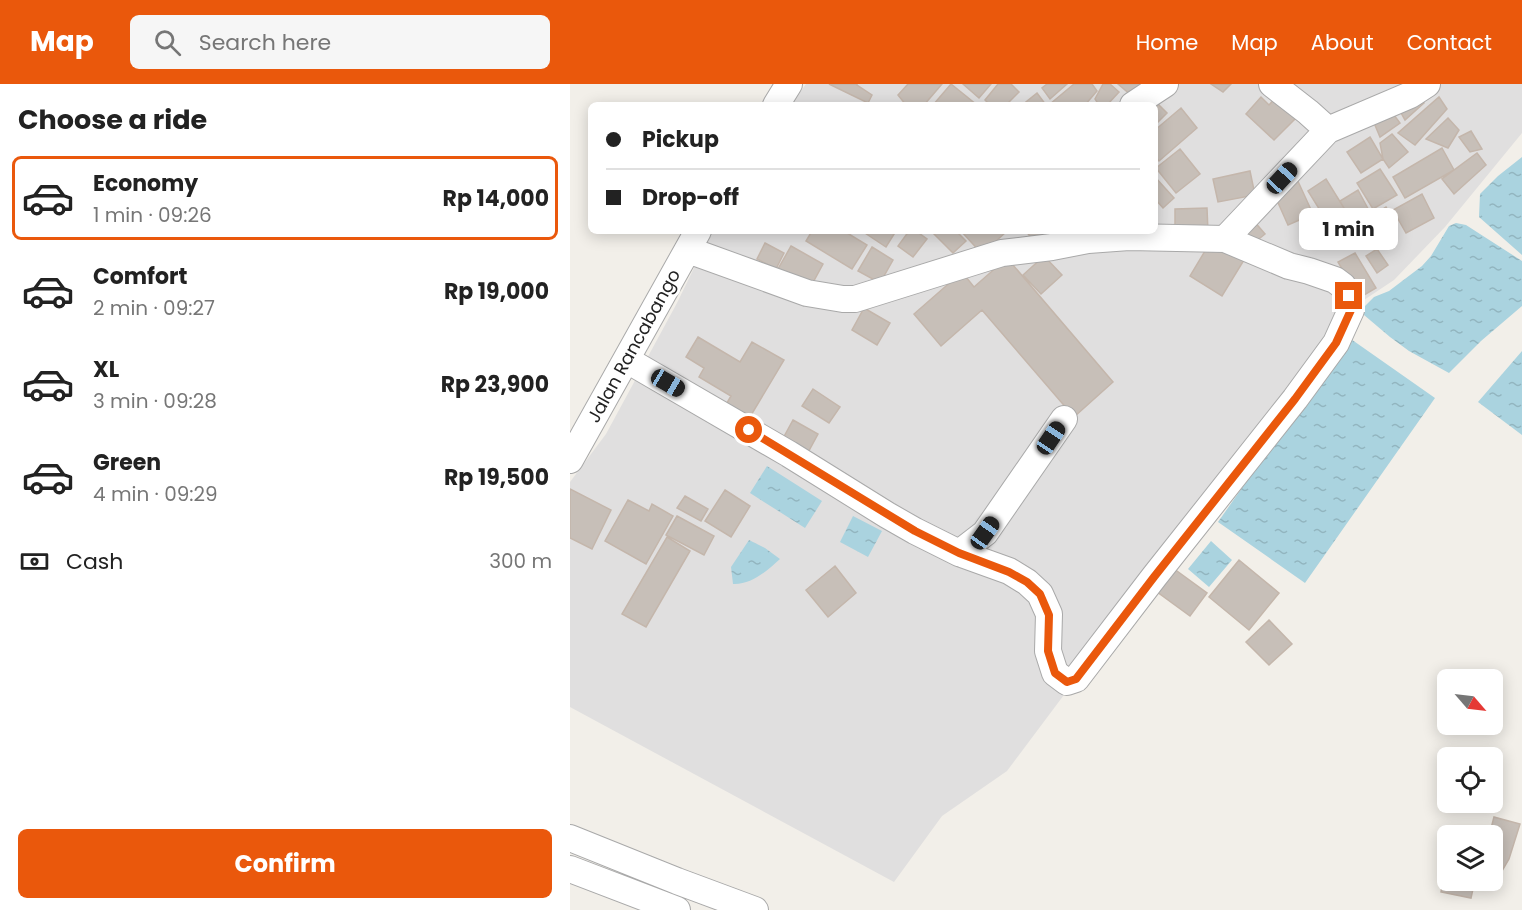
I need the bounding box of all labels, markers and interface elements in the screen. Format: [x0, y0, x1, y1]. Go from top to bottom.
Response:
search box [130, 15, 550, 69]
text: Map [30, 22, 94, 61]
icon: search [151, 26, 184, 59]
text: Search here [199, 27, 331, 58]
text: Home [1136, 28, 1198, 57]
text: Map [1231, 28, 1278, 57]
text: About [1311, 28, 1374, 57]
text: Contact [1407, 28, 1492, 57]
text: Choose a ride [18, 101, 207, 138]
text: Pickup [642, 124, 719, 155]
car [1263, 159, 1301, 197]
text: Economy [93, 168, 198, 199]
icon: car [21, 171, 75, 225]
text: Drop-off [642, 182, 739, 213]
text: Rp 14,000 [443, 183, 549, 214]
text: 1 min · 09:26 [93, 201, 212, 229]
callout: 1 min [1300, 209, 1398, 251]
text: 1 min [1322, 215, 1375, 243]
text: Comfort [93, 261, 187, 292]
icon: car [21, 264, 75, 318]
street label: Jalan Rancabango [581, 265, 686, 427]
text: Rp 19,000 [444, 276, 549, 307]
route end [1335, 282, 1362, 309]
text: 2 min · 09:27 [93, 294, 215, 322]
text: XL [93, 354, 119, 385]
icon: car [21, 357, 75, 411]
car [648, 366, 688, 400]
text: Rp 23,900 [441, 369, 549, 400]
text: 3 min · 09:28 [93, 387, 217, 415]
route start [735, 416, 762, 443]
car [1033, 418, 1069, 458]
text: Green [93, 447, 161, 478]
icon: car [21, 450, 75, 504]
text: Rp 19,500 [444, 462, 549, 493]
text: 4 min · 09:29 [93, 480, 218, 508]
car [967, 513, 1003, 553]
icon: cash [18, 545, 51, 578]
text: Cash [66, 546, 123, 577]
text: 300 m [489, 547, 552, 575]
north arrow [1437, 669, 1503, 735]
map controls [1437, 669, 1503, 891]
button: locate [1437, 747, 1503, 813]
button: layers [1437, 825, 1503, 891]
button: Confirm [18, 829, 552, 898]

